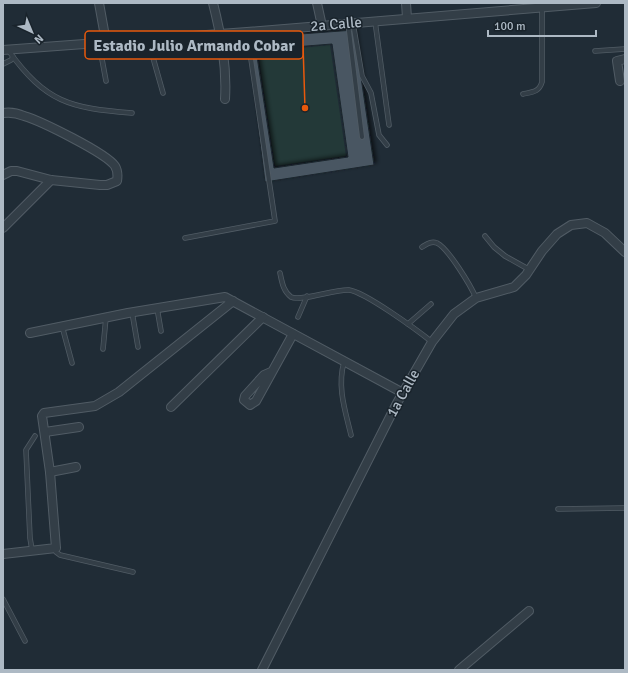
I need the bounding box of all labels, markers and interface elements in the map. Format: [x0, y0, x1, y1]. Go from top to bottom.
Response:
north arrow [12, 12, 52, 52]
scale bar [488, 12, 596, 38]
street label: 2a Calle [310, 13, 362, 35]
text: 100 m [494, 19, 526, 34]
text: N [31, 31, 46, 46]
callout: Estadio Julio Armando Cobar [85, 31, 303, 59]
text: Estadio Julio Armando Cobar [93, 36, 295, 56]
street label: 1a Calle [383, 366, 423, 420]

